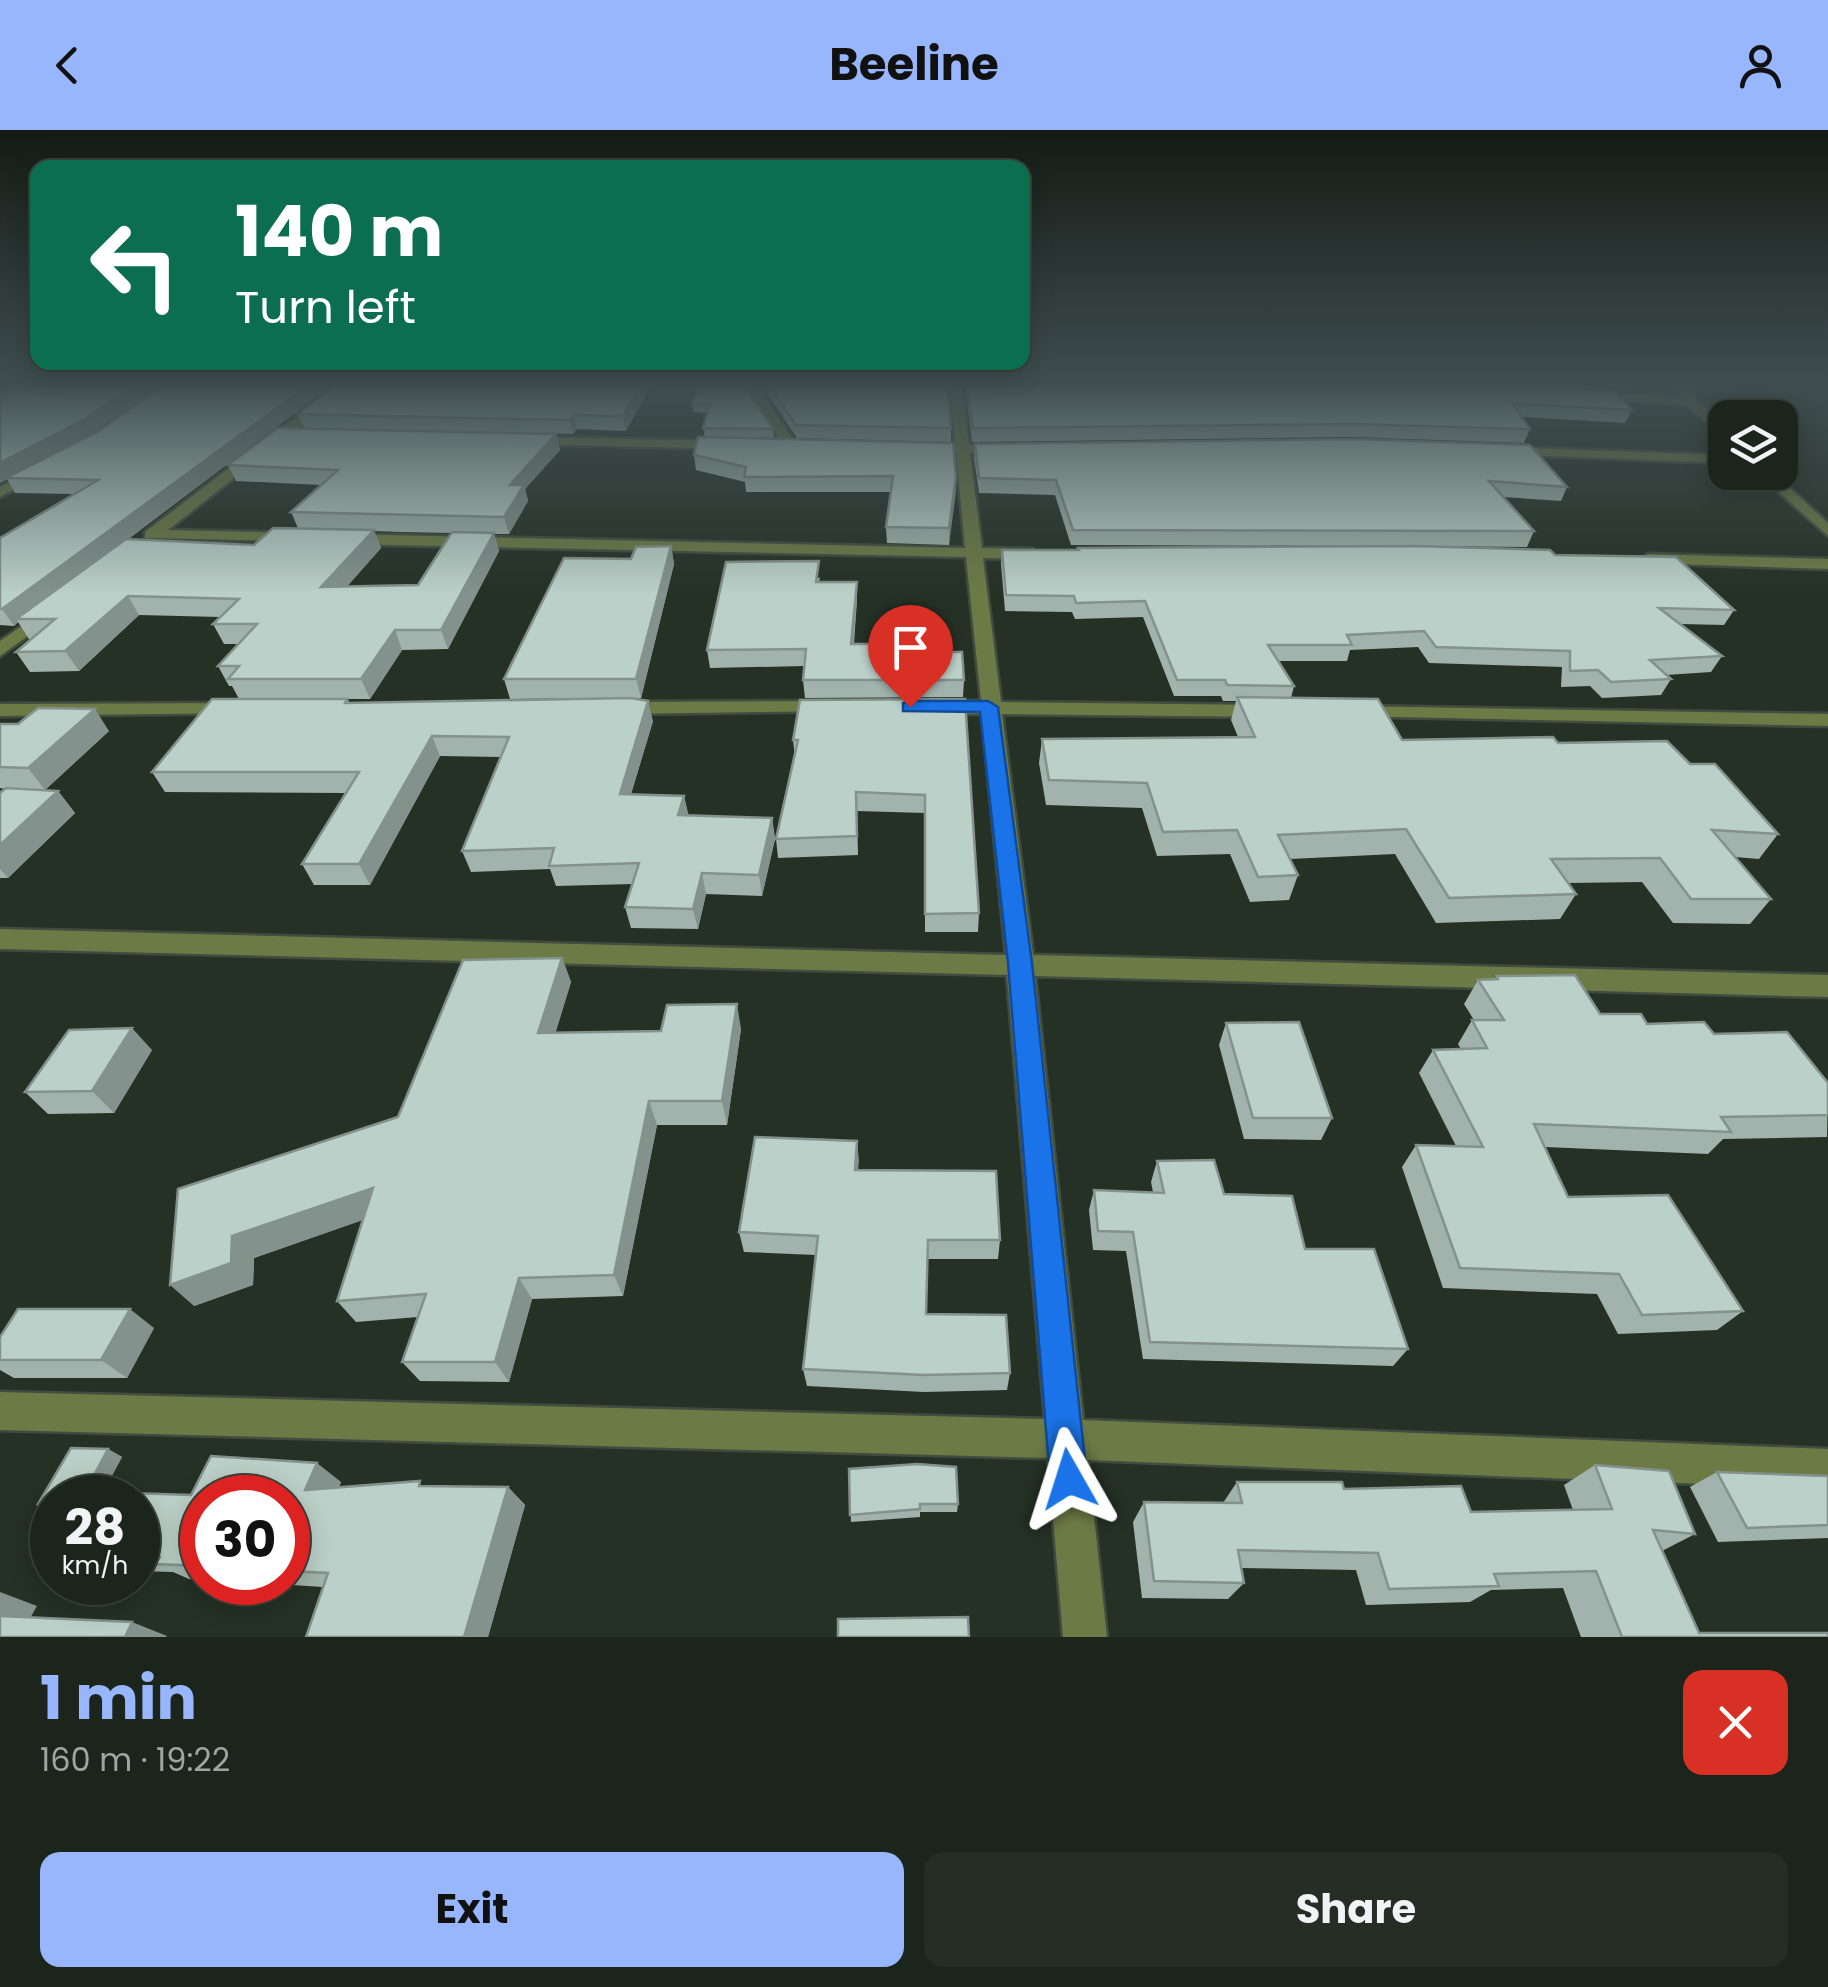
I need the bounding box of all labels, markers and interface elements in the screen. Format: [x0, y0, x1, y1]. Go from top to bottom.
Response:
text: Beeline [829, 33, 999, 96]
icon: back [40, 38, 95, 93]
icon: person [1733, 38, 1788, 93]
text: 140 m [235, 182, 443, 281]
icon: left [70, 200, 200, 330]
text: Turn left [235, 276, 416, 339]
map controls [1708, 400, 1798, 490]
button: layers [1708, 400, 1798, 490]
pin [868, 605, 953, 708]
icon: arrive [883, 620, 938, 675]
position arrow [1017, 1427, 1121, 1531]
speed limit sign: 30 [180, 1475, 310, 1605]
text: 28 [65, 1492, 125, 1563]
text: km/h [62, 1548, 128, 1583]
text: 1 min [40, 1656, 197, 1740]
button: close [1683, 1670, 1788, 1775]
text: 160 m · 19:22 [40, 1737, 230, 1782]
button: Exit [40, 1852, 904, 1967]
button: Share [924, 1852, 1788, 1967]

